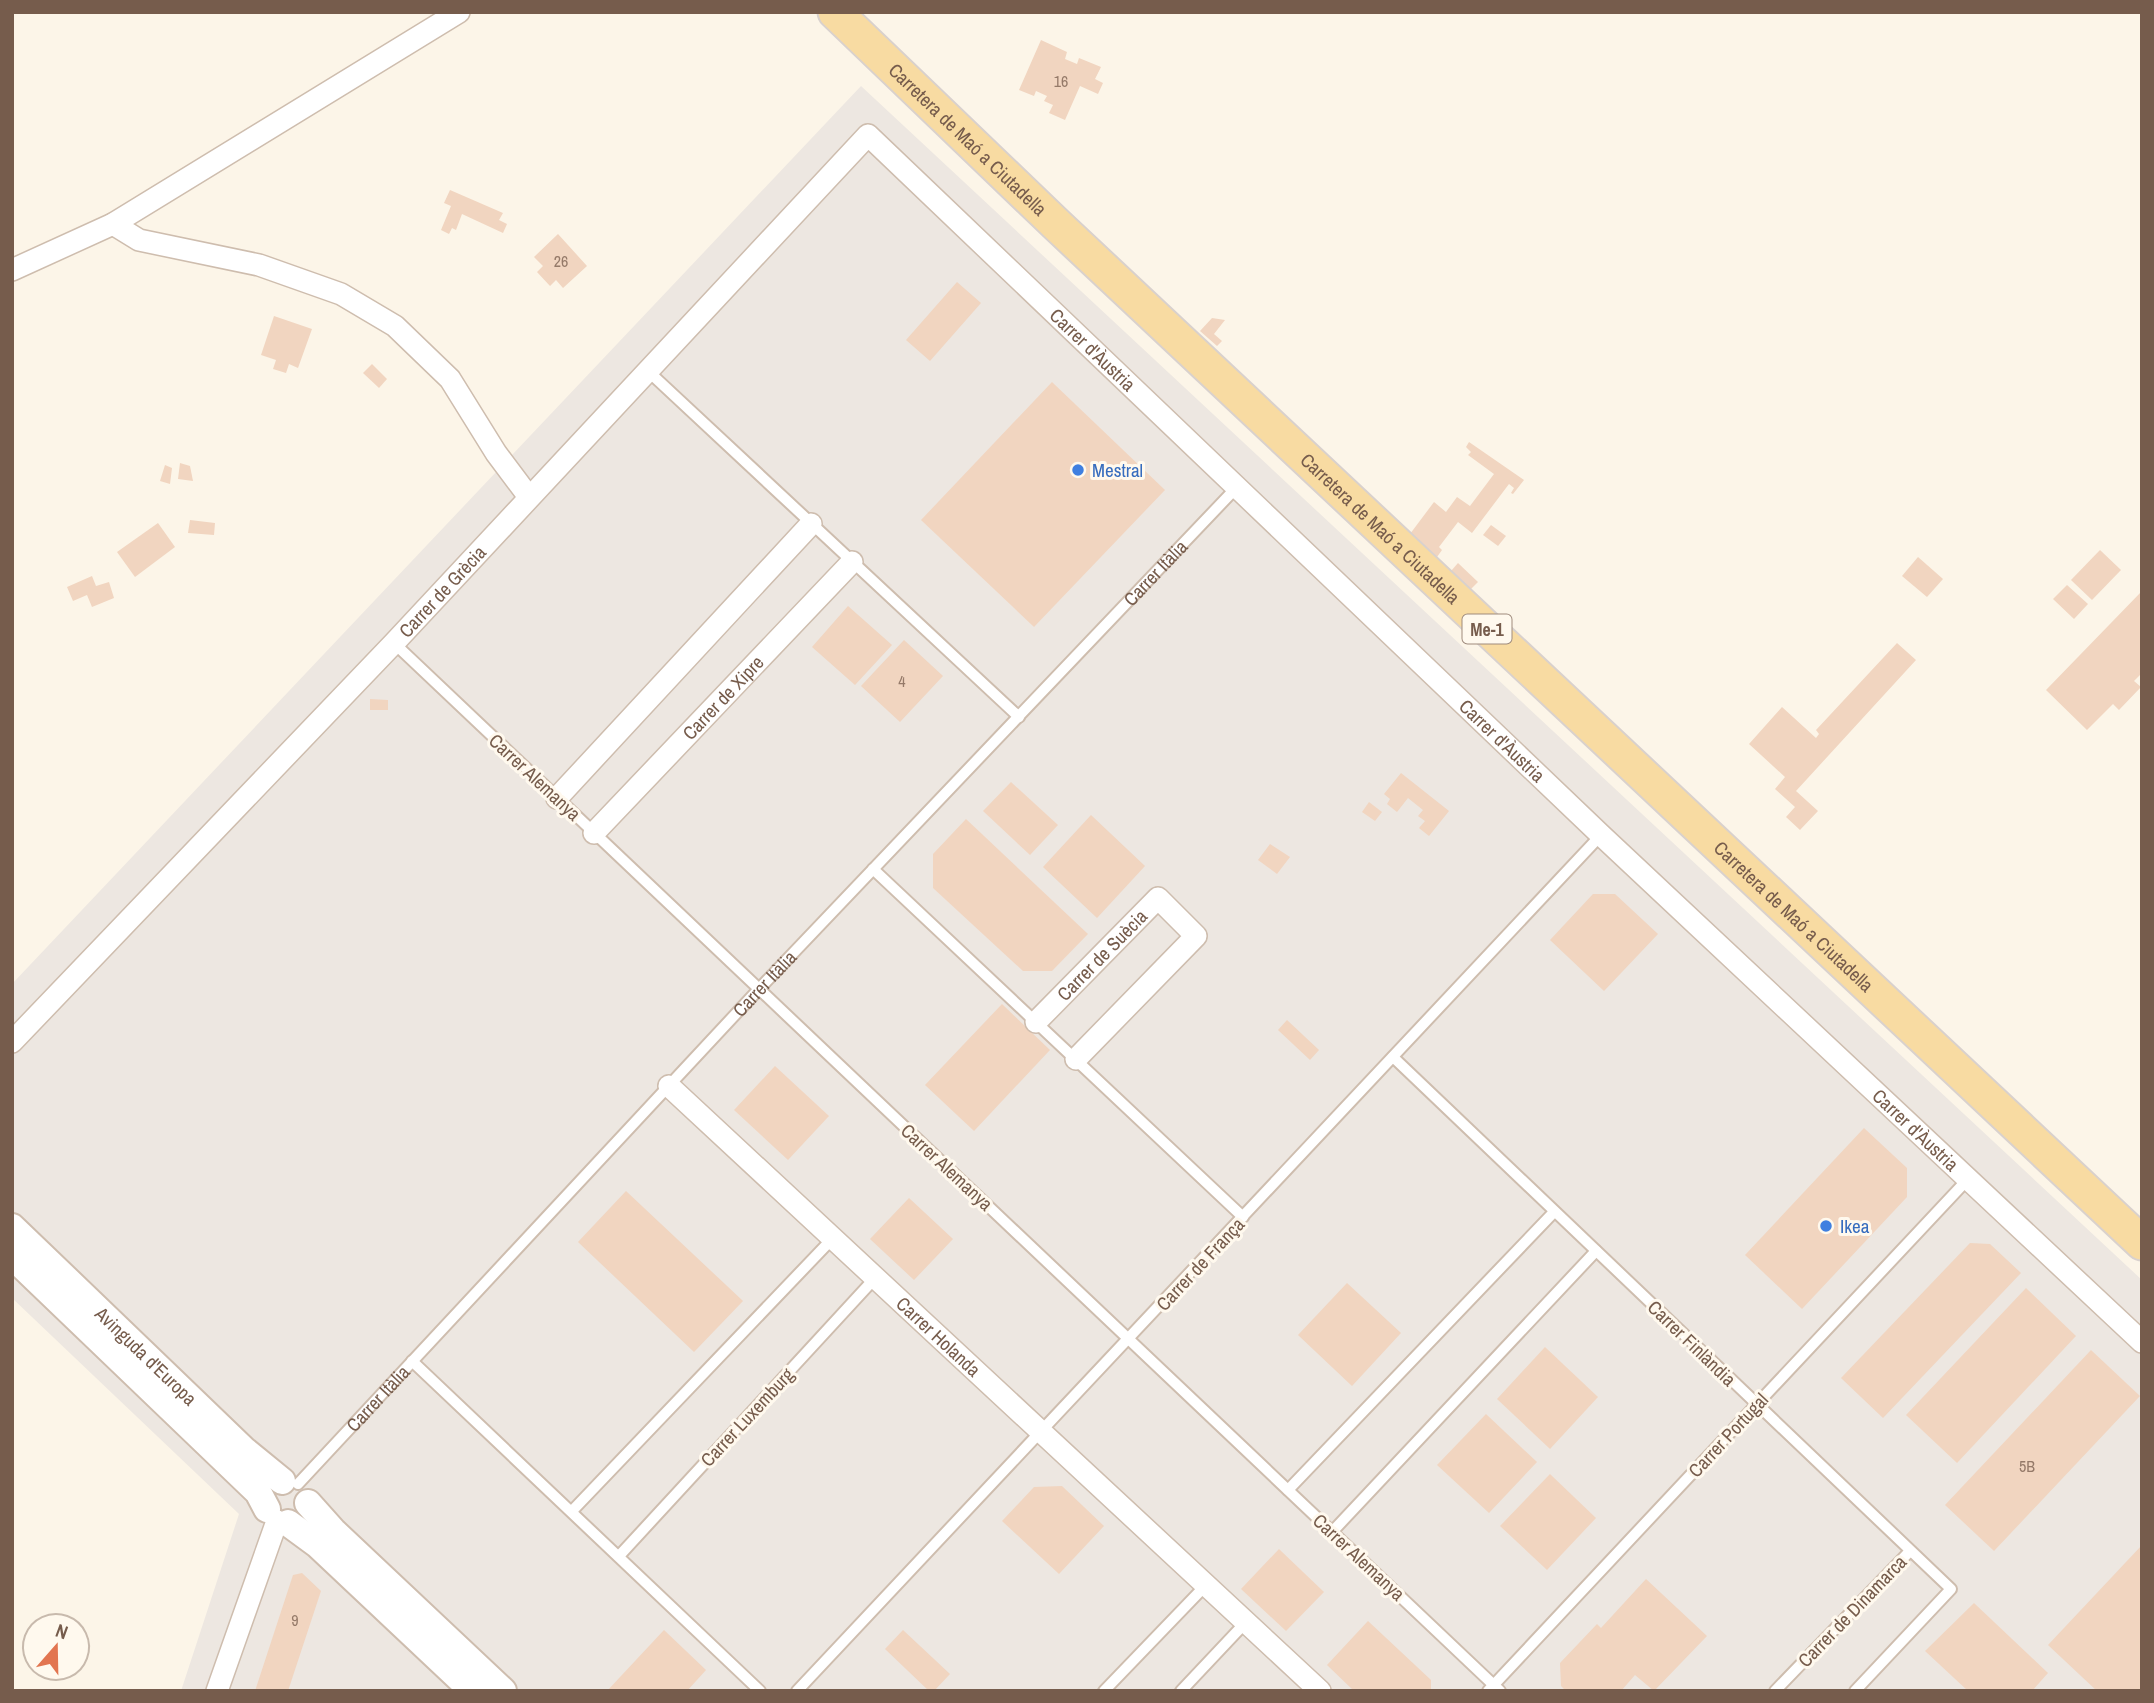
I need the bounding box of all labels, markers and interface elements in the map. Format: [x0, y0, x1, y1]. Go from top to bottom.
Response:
street label: Carretera de Maó a Ciutadella [883, 57, 1053, 222]
house number: 16 [1054, 70, 1068, 92]
house number: 26 [554, 250, 568, 272]
street label: Carrer d'Àustria [1044, 302, 1142, 397]
street label: Carretera de Maó a Ciutadella [1295, 447, 1466, 610]
place label: Mestral [1092, 457, 1143, 483]
marker: Mestral [1070, 462, 1086, 478]
street label: Carrer Itàlia [1117, 534, 1193, 612]
street label: Carrer de Grècia [393, 539, 492, 643]
road number: Me-1 [1462, 614, 1512, 644]
street label: Carrer de Xipre [676, 650, 769, 745]
house number: 4 [898, 670, 906, 692]
street label: Carrer d'Àustria [1454, 693, 1551, 788]
street label: Carrer Alemanya [483, 728, 587, 827]
street label: Carretera de Maó a Ciutadella [1708, 835, 1879, 998]
street label: Carrer de Suècia [1051, 903, 1153, 1006]
street label: Carrer Itàlia [727, 944, 802, 1022]
street label: Carrer d'Àustria [1867, 1083, 1965, 1177]
street label: Carrer Alemanya [895, 1118, 999, 1217]
street label: Carrer de França [1150, 1212, 1250, 1316]
place label: Ikea [1840, 1213, 1870, 1239]
marker: Ikea [1818, 1218, 1834, 1234]
street label: Carrer Holanda [891, 1291, 987, 1383]
street label: Carrer Finlàndia [1642, 1294, 1742, 1392]
street label: Avinguda d'Europa [89, 1300, 203, 1411]
street label: Carrer Itàlia [340, 1359, 416, 1437]
street label: Carrer Luxemburg [694, 1362, 800, 1472]
street label: Carrer Portugal [1682, 1387, 1774, 1483]
house number: 5B [2019, 1455, 2035, 1477]
street label: Carrer Alemanya [1307, 1508, 1411, 1607]
street label: Carrer de Dinamarca [1792, 1549, 1912, 1673]
house number: 9 [291, 1609, 299, 1631]
north arrow [21, 1612, 91, 1682]
text: N [52, 1617, 72, 1645]

